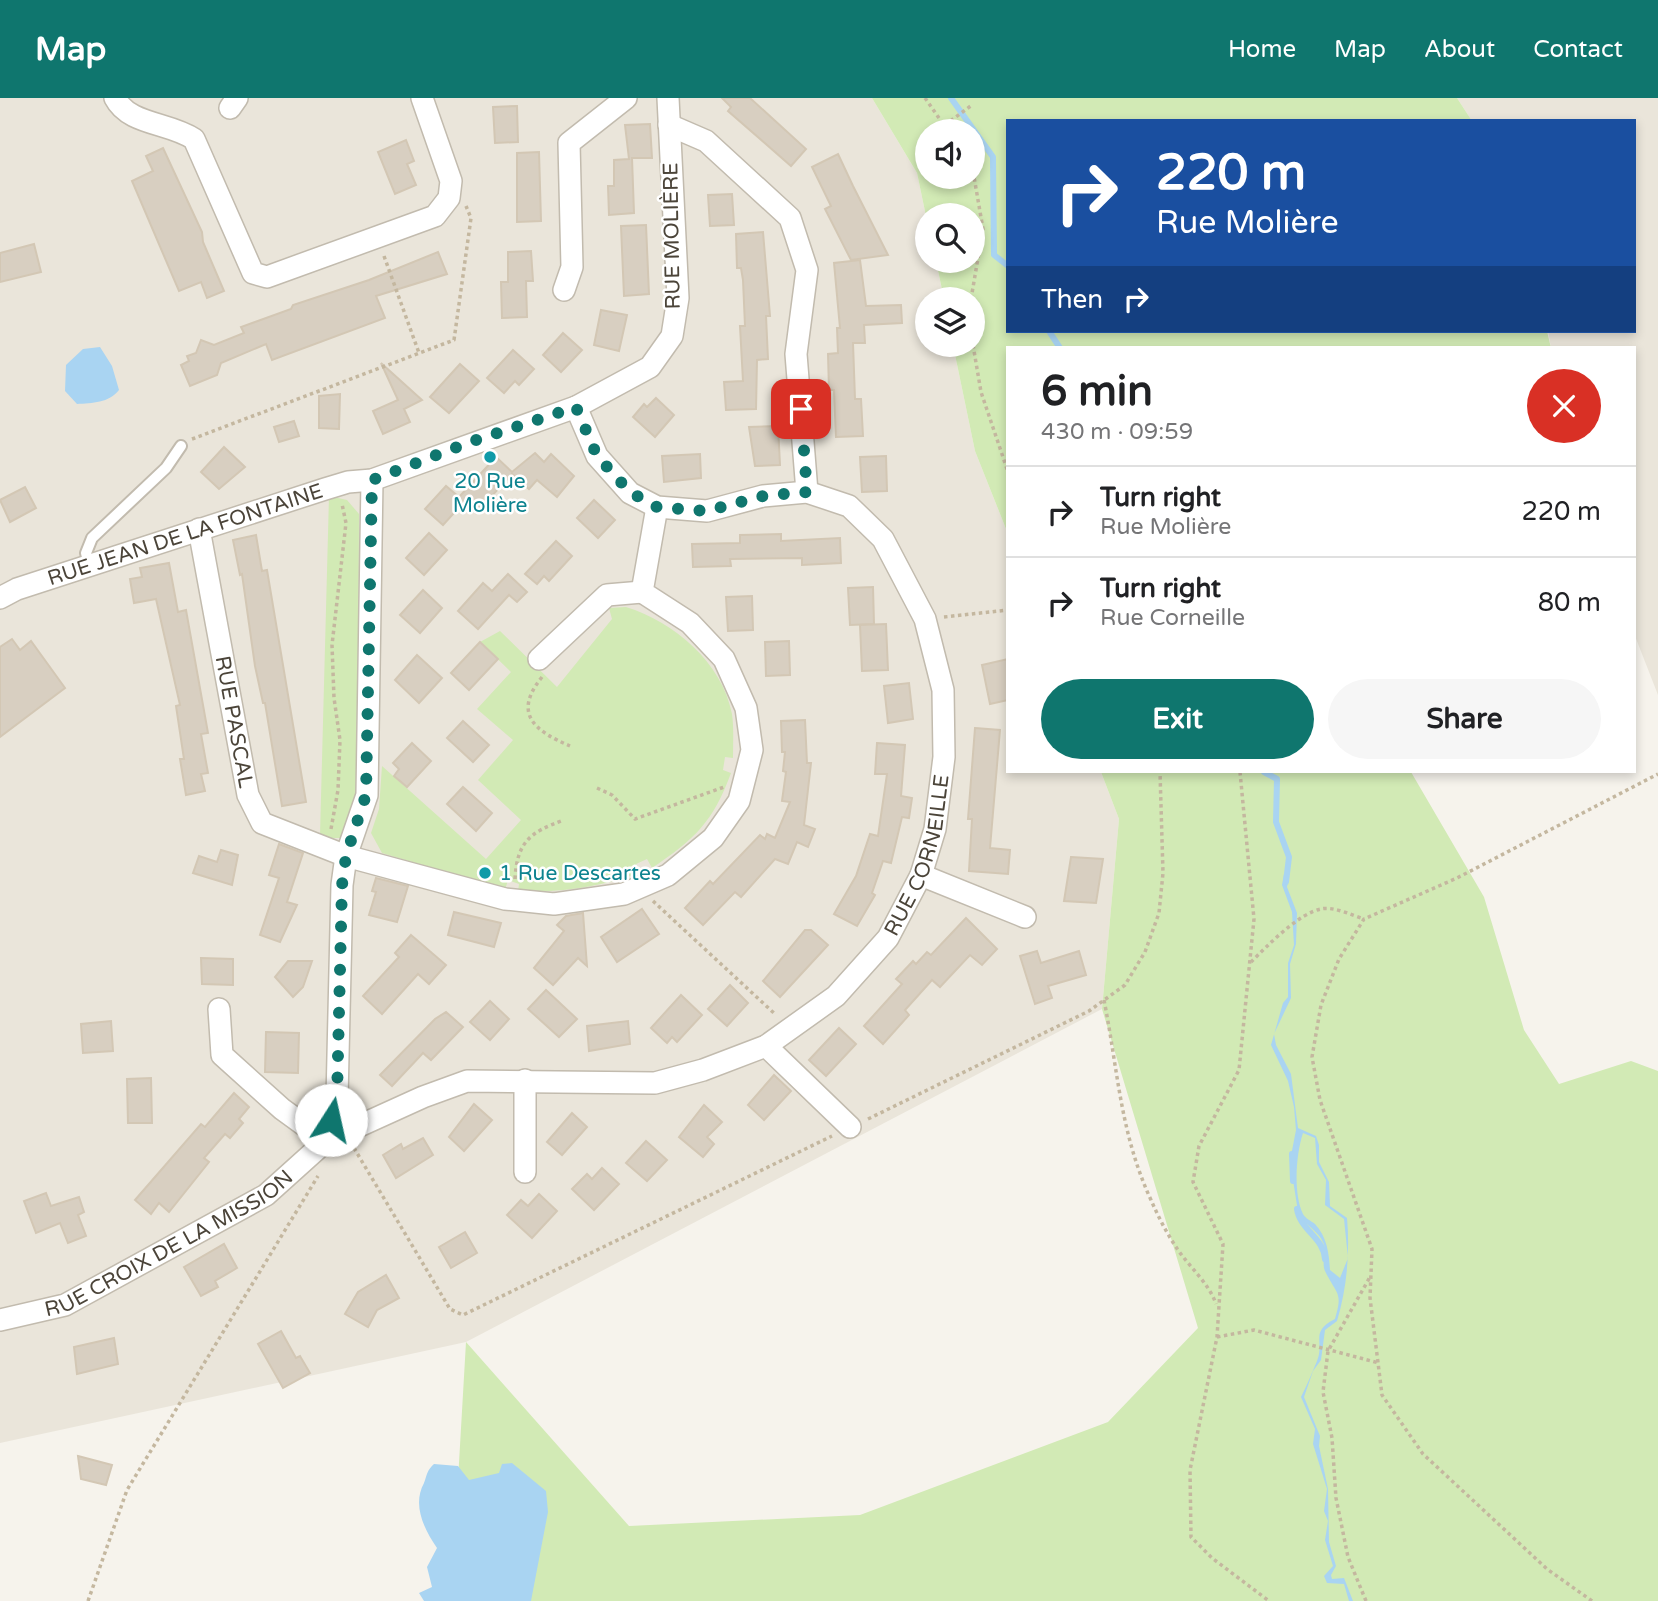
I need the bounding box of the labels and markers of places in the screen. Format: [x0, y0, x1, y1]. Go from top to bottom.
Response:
pin [771, 379, 831, 439]
marker: 20 Rue Molière [482, 449, 498, 465]
place label: 20 Rue Molière [453, 469, 527, 518]
place label: 1 Rue Descartes [499, 861, 661, 886]
marker: 1 Rue Descartes [477, 865, 493, 881]

